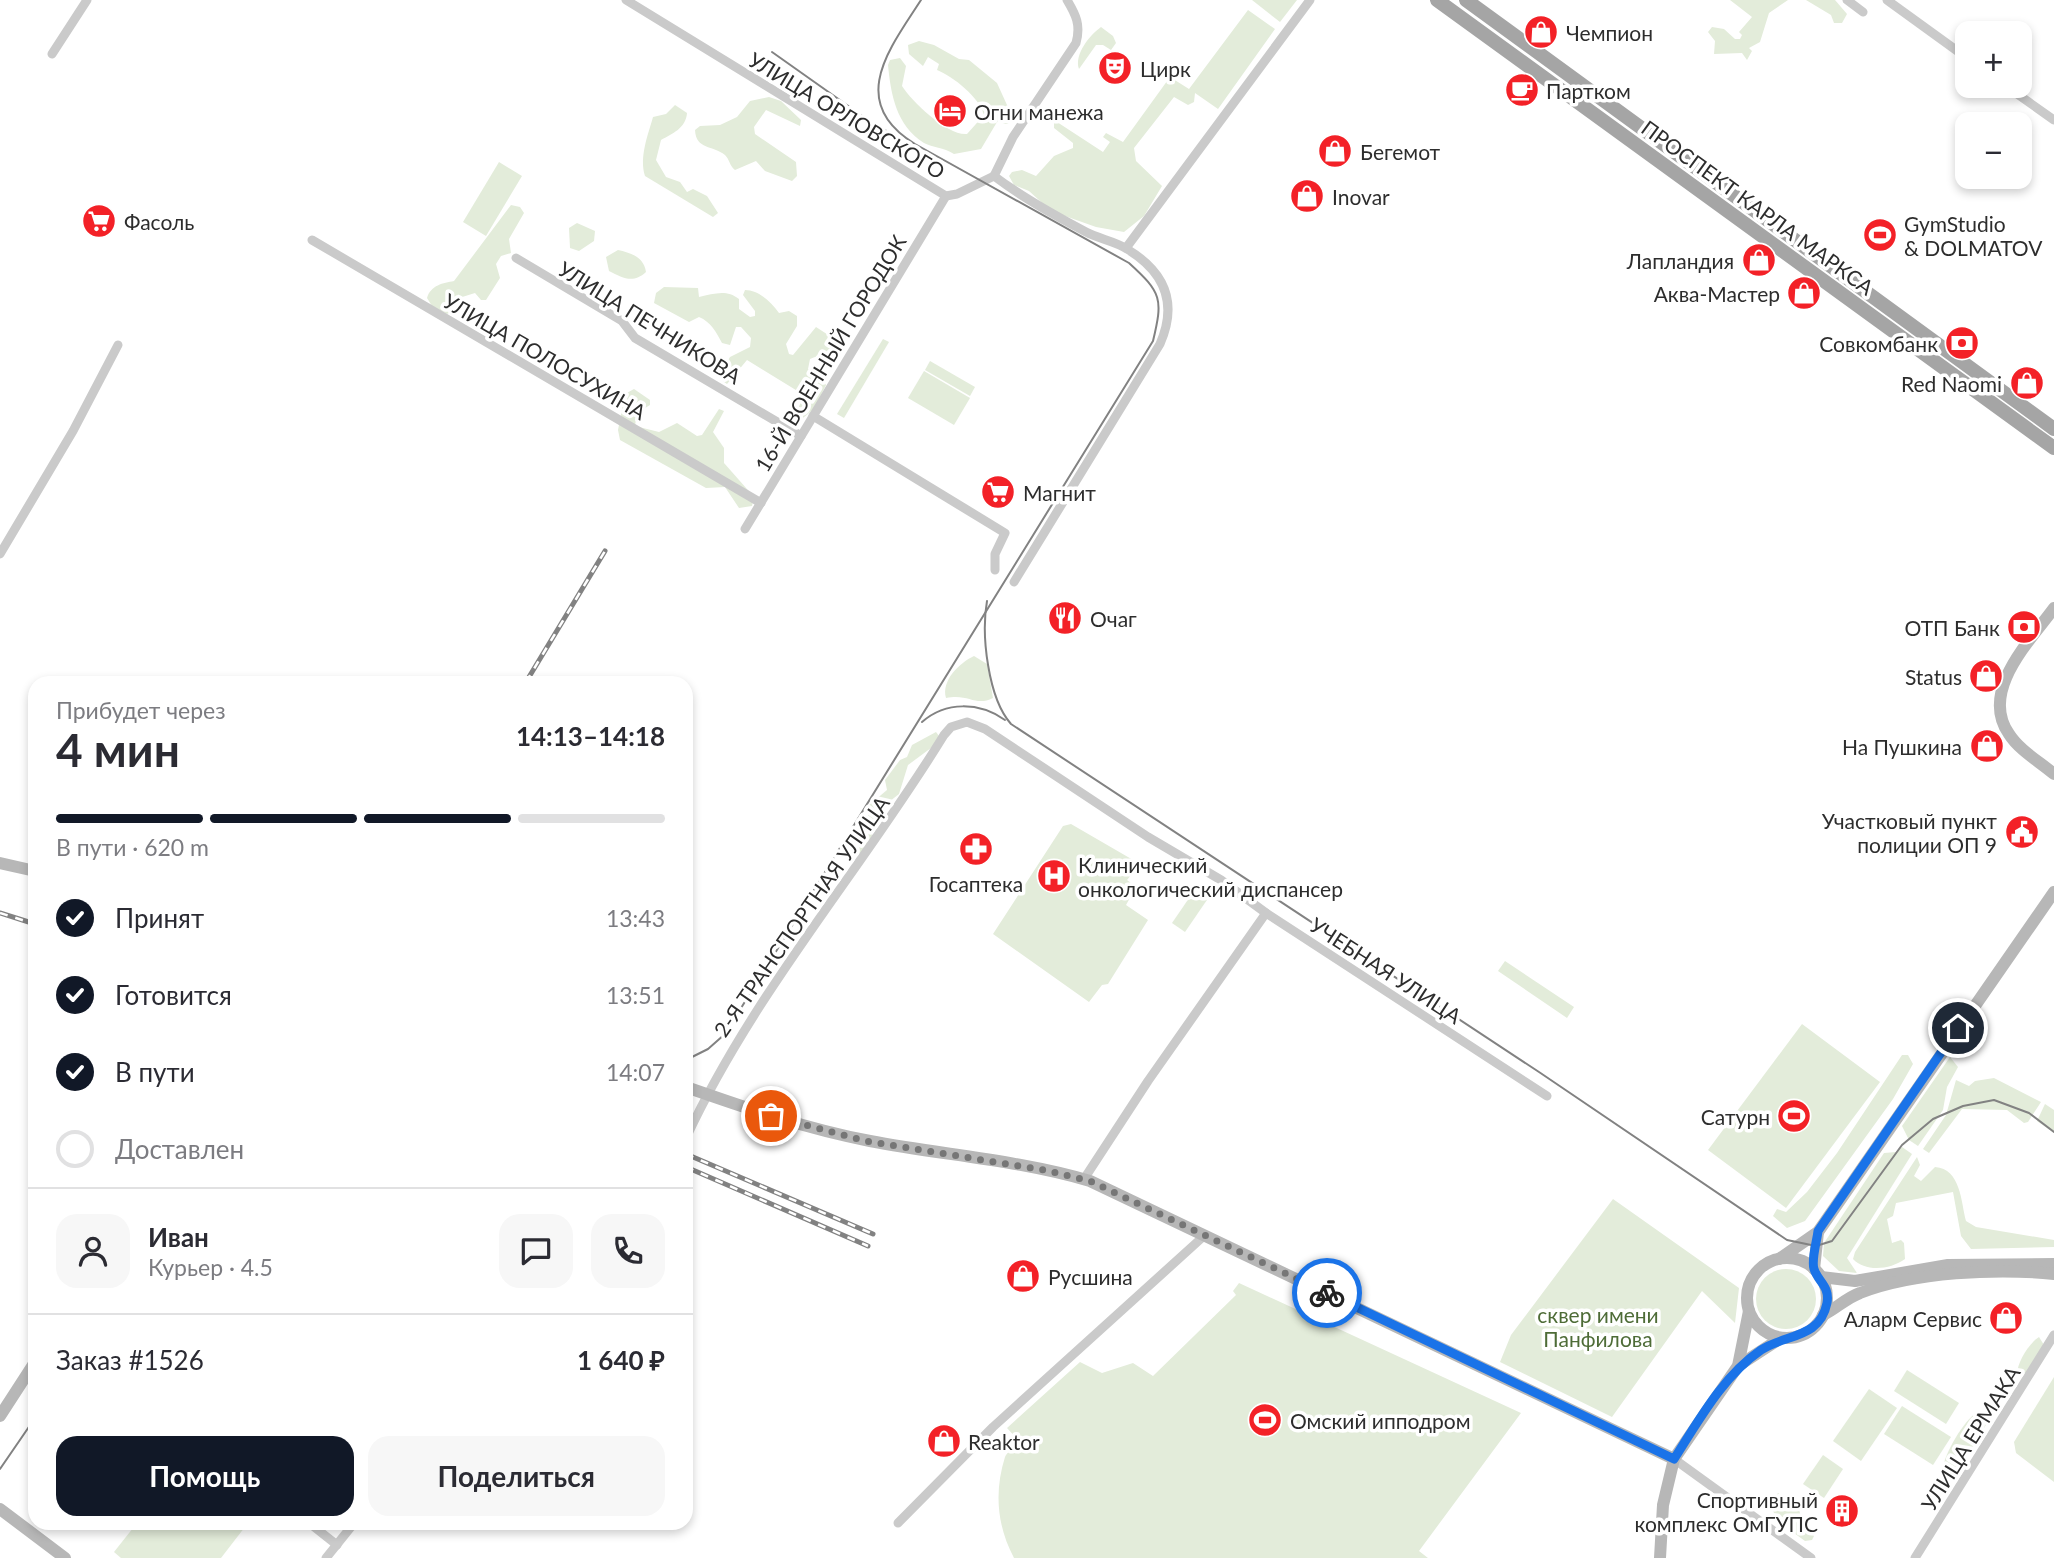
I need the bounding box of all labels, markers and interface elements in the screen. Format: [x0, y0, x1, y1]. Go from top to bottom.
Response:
shop icon: Чемпион [1522, 13, 1560, 51]
place label: Чемпион [1566, 20, 1653, 45]
map controls [1955, 21, 2032, 189]
button: + [1955, 21, 2032, 98]
street label: УЛИЦА ОРЛОВСКОГО [744, 46, 950, 184]
theatre icon: Цирк [1096, 49, 1134, 87]
place label: Цирк [1140, 56, 1191, 81]
cafe icon: Партком [1503, 71, 1541, 109]
place label: Партком [1546, 78, 1631, 103]
hotel icon: Огни манежа [931, 92, 969, 130]
place label: Огни манежа [974, 99, 1104, 124]
button: − [1955, 112, 2032, 189]
street label: ПРОСПЕКТ КАРЛА МАРКСА [1637, 114, 1880, 300]
shop icon: Бегемот [1316, 132, 1354, 170]
place label: Бегемот [1360, 139, 1441, 164]
shop icon: Inovar [1288, 177, 1326, 215]
place label: Inovar [1332, 184, 1390, 209]
supermarket icon: Фасоль [80, 202, 118, 240]
place label: Фасоль [124, 209, 194, 234]
place label: GymStudio & DOLMATOV [1904, 211, 2043, 260]
sports icon: GymStudio & DOLMATOV [1861, 216, 1899, 254]
street label: 16-Й ВОЕННЫЙ ГОРОДОК [749, 230, 911, 476]
shop icon: Лапландия [1740, 241, 1778, 279]
place label: Лапландия [1626, 248, 1734, 273]
street label: УЛИЦА ПЕЧНИКОВА [554, 256, 747, 389]
shop icon: Аква-Мастер [1785, 274, 1823, 312]
place label: Аква-Мастер [1654, 281, 1780, 306]
street label: УЛИЦА ПОЛОСУХИНА [439, 288, 652, 425]
bank icon: Совкомбанк [1943, 324, 1981, 362]
place label: Совкомбанк [1819, 331, 1938, 356]
shop icon: Red Naomi [2008, 364, 2046, 402]
place label: Red Naomi [1901, 371, 2002, 396]
supermarket icon: Магнит [979, 473, 1017, 511]
place label: Магнит [1023, 480, 1096, 505]
restaurant icon: Очаг [1046, 599, 1084, 637]
place label: Очаг [1090, 606, 1137, 631]
bank icon: ОТП Банк [2005, 608, 2043, 646]
place label: ОТП Банк [1905, 615, 2000, 640]
shop icon: Status [1967, 657, 2005, 695]
place label: Status [1905, 664, 1962, 689]
text: Прибудет через [56, 696, 226, 724]
text: 14:13–14:18 [516, 720, 665, 752]
text: 4 мин [56, 722, 180, 777]
shop icon: На Пушкина [1968, 727, 2006, 765]
place label: На Пушкина [1842, 734, 1962, 759]
street label: 2-Я ТРАНСПОРТНАЯ УЛИЦА [708, 790, 894, 1041]
place label: Участковый пункт полиции ОП 9 [1822, 808, 1997, 857]
public building icon: Участковый пункт полиции ОП 9 [2003, 813, 2041, 851]
pharmacy icon: Госаптека [957, 830, 995, 868]
text: В пути · 620 m [56, 833, 209, 861]
place label: Клинический онкологический диспансер [1078, 852, 1343, 901]
hospital icon: Клинический онкологический диспансер [1035, 857, 1073, 895]
place label: Госаптека [929, 871, 1023, 896]
icon: check [56, 899, 94, 937]
text: Принят [115, 902, 204, 934]
text: 13:43 [606, 904, 665, 932]
street label: УЧЕБНАЯ УЛИЦА [1306, 912, 1467, 1029]
icon: check [56, 976, 94, 1014]
text: Готовится [115, 979, 232, 1011]
text: 13:51 [606, 981, 665, 1009]
pin [1928, 998, 1988, 1058]
icon: home [1939, 1009, 1977, 1047]
icon: check [56, 1053, 94, 1091]
text: В пути [115, 1056, 195, 1088]
text: 14:07 [606, 1058, 665, 1086]
pin [741, 1086, 801, 1146]
icon: bag [752, 1097, 790, 1135]
sports icon: Сатурн [1775, 1097, 1813, 1135]
place label: Сатурн [1701, 1104, 1770, 1129]
text: Доставлен [115, 1133, 244, 1165]
button: person [56, 1214, 130, 1288]
button: chat [499, 1214, 573, 1288]
button: phone [591, 1214, 665, 1288]
text: Иван [148, 1221, 209, 1253]
text: Курьер · 4.5 [148, 1253, 273, 1281]
shop icon: Русшина [1004, 1257, 1042, 1295]
courier [1292, 1258, 1362, 1328]
place label: Русшина [1048, 1264, 1133, 1289]
icon: bike [1308, 1274, 1346, 1312]
shop icon: Аларм Сервис [1987, 1299, 2025, 1337]
park label: сквер имени Панфилова [1537, 1302, 1659, 1351]
place label: Аларм Сервис [1844, 1306, 1982, 1331]
text: Заказ #1526 [56, 1344, 204, 1376]
text: 1 640 ₽ [577, 1344, 665, 1376]
street label: УЛИЦА ЕРМАКА [1915, 1360, 2025, 1515]
sports icon: Омский ипподром [1246, 1401, 1284, 1439]
place label: Омский ипподром [1290, 1408, 1471, 1433]
shop icon: Reaktor [925, 1422, 963, 1460]
place label: Reaktor [968, 1429, 1040, 1454]
button: Помощь [56, 1436, 354, 1516]
button: Поделиться [368, 1436, 665, 1516]
place label: Спортивный комплекс ОмГУПС [1634, 1487, 1818, 1536]
building icon: Спортивный комплекс ОмГУПС [1823, 1492, 1861, 1530]

